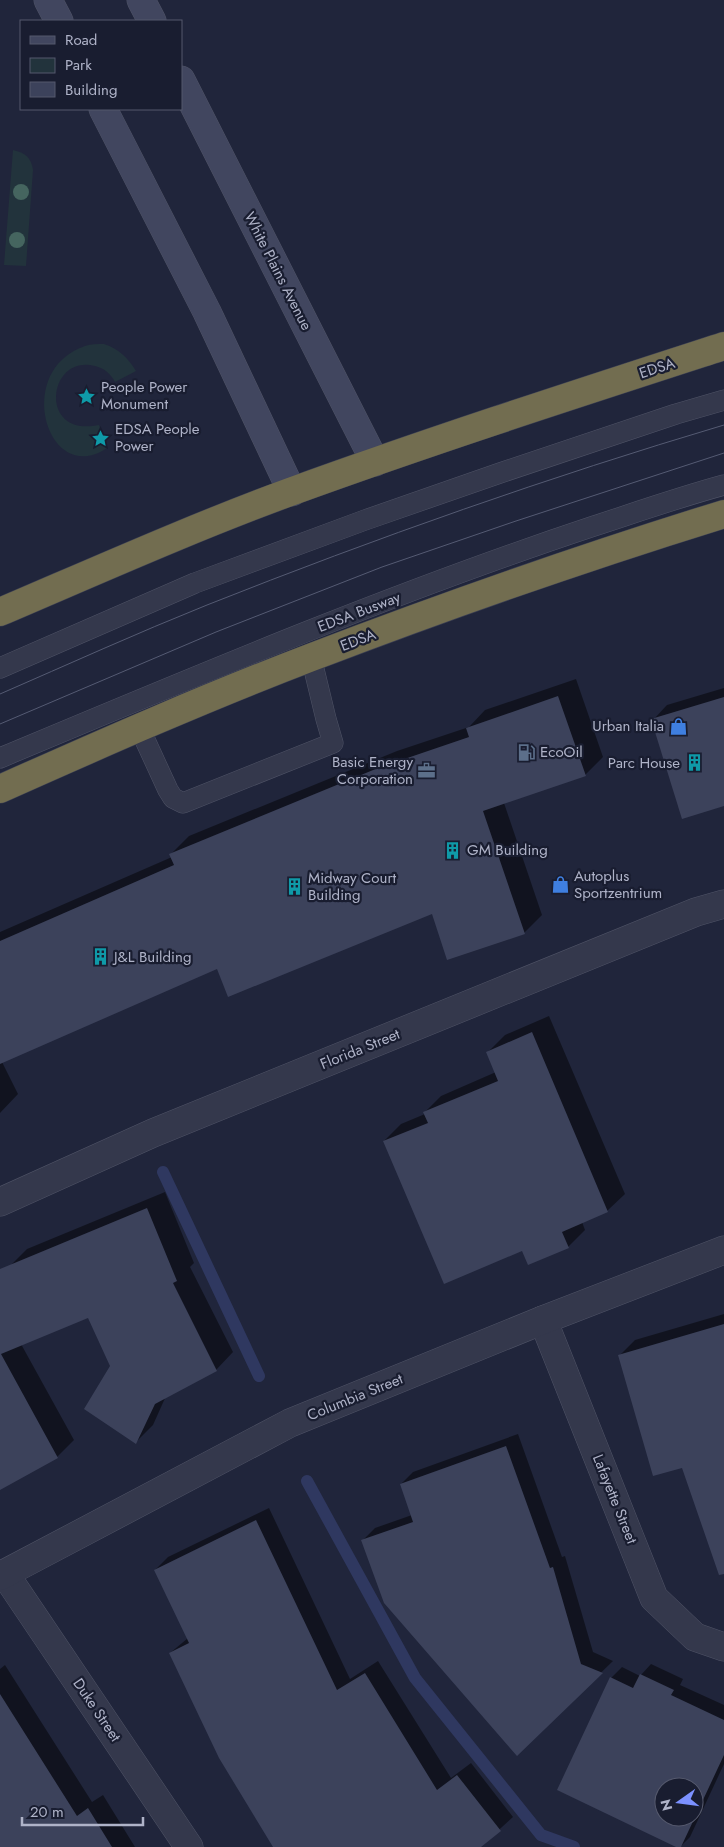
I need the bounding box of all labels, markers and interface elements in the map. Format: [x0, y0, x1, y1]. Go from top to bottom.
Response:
legend [20, 20, 182, 110]
text: Road [65, 29, 97, 51]
text: Park [65, 54, 92, 76]
text: Building [65, 79, 117, 101]
street label: White Plains Avenue [239, 208, 318, 334]
street label: EDSA [636, 352, 678, 384]
place label: People Power Monument [101, 376, 188, 415]
place icon: People Power Monument [77, 386, 97, 406]
place label: EDSA People Power [115, 418, 200, 457]
place icon: EDSA People Power [91, 428, 111, 448]
street label: EDSA Busway [314, 586, 404, 638]
street label: EDSA [337, 623, 379, 657]
place label: Urban Italia [592, 715, 664, 737]
shop icon: Urban Italia [668, 716, 688, 736]
place label: EcoOil [540, 741, 583, 763]
fuel station icon: EcoOil [516, 742, 536, 762]
place label: Basic Energy Corporation [332, 751, 413, 790]
place label: Parc House [608, 752, 680, 774]
building icon: Parc House [684, 753, 704, 773]
office icon: Basic Energy Corporation [417, 761, 437, 781]
place label: GM Building [467, 839, 548, 861]
building icon: GM Building [443, 840, 463, 860]
place label: Autoplus Sportzentrium [574, 865, 662, 904]
place label: Midway Court Building [308, 867, 397, 906]
shop icon: Autoplus Sportzentrium [550, 875, 570, 895]
building icon: Midway Court Building [284, 877, 304, 897]
place label: J&L Building [112, 946, 191, 968]
building icon: J&L Building [90, 947, 110, 967]
street label: Florida Street [317, 1023, 404, 1075]
street label: Columbia Street [304, 1368, 407, 1426]
street label: Lafayette Street [587, 1451, 643, 1547]
street label: Duke Street [68, 1674, 127, 1747]
north arrow [654, 1777, 704, 1827]
scale bar [22, 1794, 144, 1826]
text: N [655, 1797, 677, 1813]
text: 20 m [30, 1801, 64, 1823]

